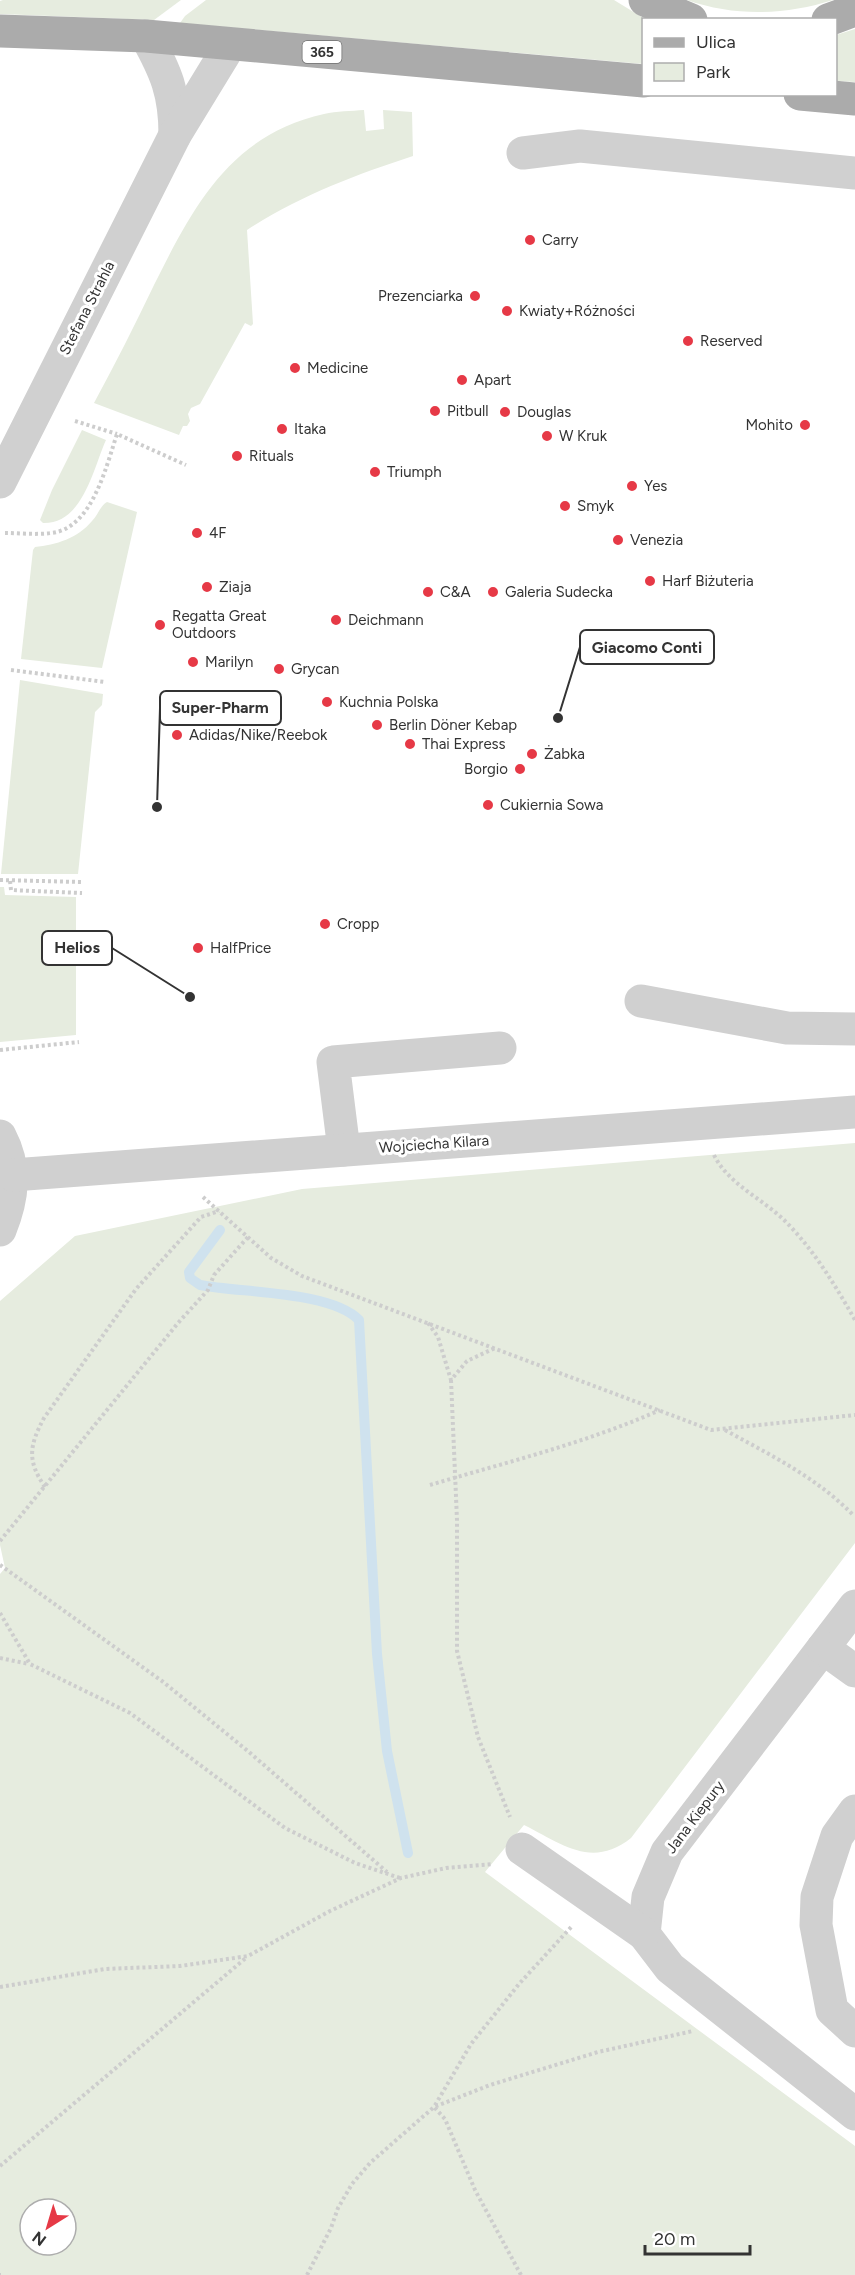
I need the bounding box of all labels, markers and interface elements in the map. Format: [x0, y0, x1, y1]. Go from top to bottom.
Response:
legend [642, 18, 837, 96]
text: Ulica [696, 31, 736, 53]
road number: 365 [302, 41, 342, 63]
text: Park [696, 61, 731, 83]
place label: Carry [542, 231, 579, 249]
marker: Carry [523, 233, 537, 247]
street label: Stefana Strahla [56, 258, 118, 358]
place label: Prezenciarka [378, 287, 463, 305]
marker: Prezenciarka [468, 289, 482, 303]
place label: Kwiaty+Różności [519, 302, 635, 320]
marker: Kwiaty+Różności [500, 304, 514, 318]
place label: Reserved [700, 332, 762, 350]
marker: Reserved [681, 334, 695, 348]
place label: Medicine [307, 359, 368, 377]
marker: Medicine [288, 361, 302, 375]
place label: Apart [474, 371, 512, 389]
marker: Apart [455, 373, 469, 387]
place label: Pitbull [447, 402, 489, 420]
place label: Douglas [517, 403, 571, 421]
marker: Pitbull [428, 404, 442, 418]
marker: Douglas [498, 405, 512, 419]
place label: Mohito [745, 416, 793, 434]
marker: Mohito [798, 418, 812, 432]
place label: Itaka [294, 420, 326, 438]
marker: Itaka [275, 422, 289, 436]
place label: W Kruk [559, 427, 608, 445]
marker: W Kruk [540, 429, 554, 443]
place label: Rituals [249, 447, 294, 465]
marker: Rituals [230, 449, 244, 463]
place label: Triumph [387, 463, 442, 481]
marker: Triumph [368, 465, 382, 479]
place label: Yes [644, 477, 667, 495]
marker: Yes [625, 479, 639, 493]
place label: Smyk [577, 497, 615, 515]
marker: Smyk [558, 499, 572, 513]
place label: 4F [209, 524, 226, 542]
marker: 4F [190, 526, 204, 540]
place label: Venezia [630, 531, 683, 549]
marker: Venezia [611, 533, 625, 547]
place label: Harf Biżuteria [662, 572, 754, 590]
marker: Harf Biżuteria [643, 574, 657, 588]
place label: Ziaja [219, 578, 251, 596]
marker: Ziaja [200, 580, 214, 594]
place label: C&A [440, 583, 471, 601]
place label: Galeria Sudecka [505, 583, 613, 601]
marker: C&A [421, 585, 435, 599]
marker: Galeria Sudecka [486, 585, 500, 599]
place label: Regatta Great Outdoors [172, 607, 267, 642]
place label: Deichmann [348, 611, 424, 629]
marker: Deichmann [329, 613, 343, 627]
marker: Regatta Great Outdoors [153, 618, 167, 632]
callout: Giacomo Conti [580, 630, 714, 664]
text: Giacomo Conti [592, 638, 702, 657]
place label: Marilyn [205, 653, 253, 671]
marker: Marilyn [186, 655, 200, 669]
place label: Grycan [291, 660, 339, 678]
marker: Grycan [272, 662, 286, 676]
callout: Super-Pharm [160, 691, 281, 725]
place label: Kuchnia Polska [339, 693, 438, 711]
marker: Kuchnia Polska [320, 695, 334, 709]
text: Super-Pharm [171, 698, 269, 717]
place label: Berlin Döner Kebap [389, 716, 517, 734]
marker: Berlin Döner Kebap [370, 718, 384, 732]
place label: Adidas/Nike/Reebok [189, 726, 328, 744]
marker: Adidas/Nike/Reebok [170, 728, 184, 742]
place label: Thai Express [422, 735, 506, 753]
marker: Thai Express [403, 737, 417, 751]
place label: Żabka [544, 745, 585, 763]
marker: Żabka [525, 747, 539, 761]
place label: Borgio [464, 760, 508, 778]
marker: Borgio [513, 762, 527, 776]
place label: Cukiernia Sowa [500, 796, 603, 814]
marker: Cukiernia Sowa [481, 798, 495, 812]
place label: Cropp [337, 915, 379, 933]
marker: Cropp [318, 917, 332, 931]
callout: Helios [42, 931, 112, 965]
text: Helios [54, 938, 100, 957]
place label: HalfPrice [210, 939, 271, 957]
marker: HalfPrice [191, 941, 205, 955]
street label: Wojciecha Kilara [378, 1131, 490, 1157]
street label: Jana Kiepury [662, 1777, 728, 1857]
north arrow [18, 2197, 78, 2257]
scale bar [645, 2218, 750, 2256]
text: N [29, 2227, 50, 2250]
text: 20 m [654, 2228, 695, 2250]

